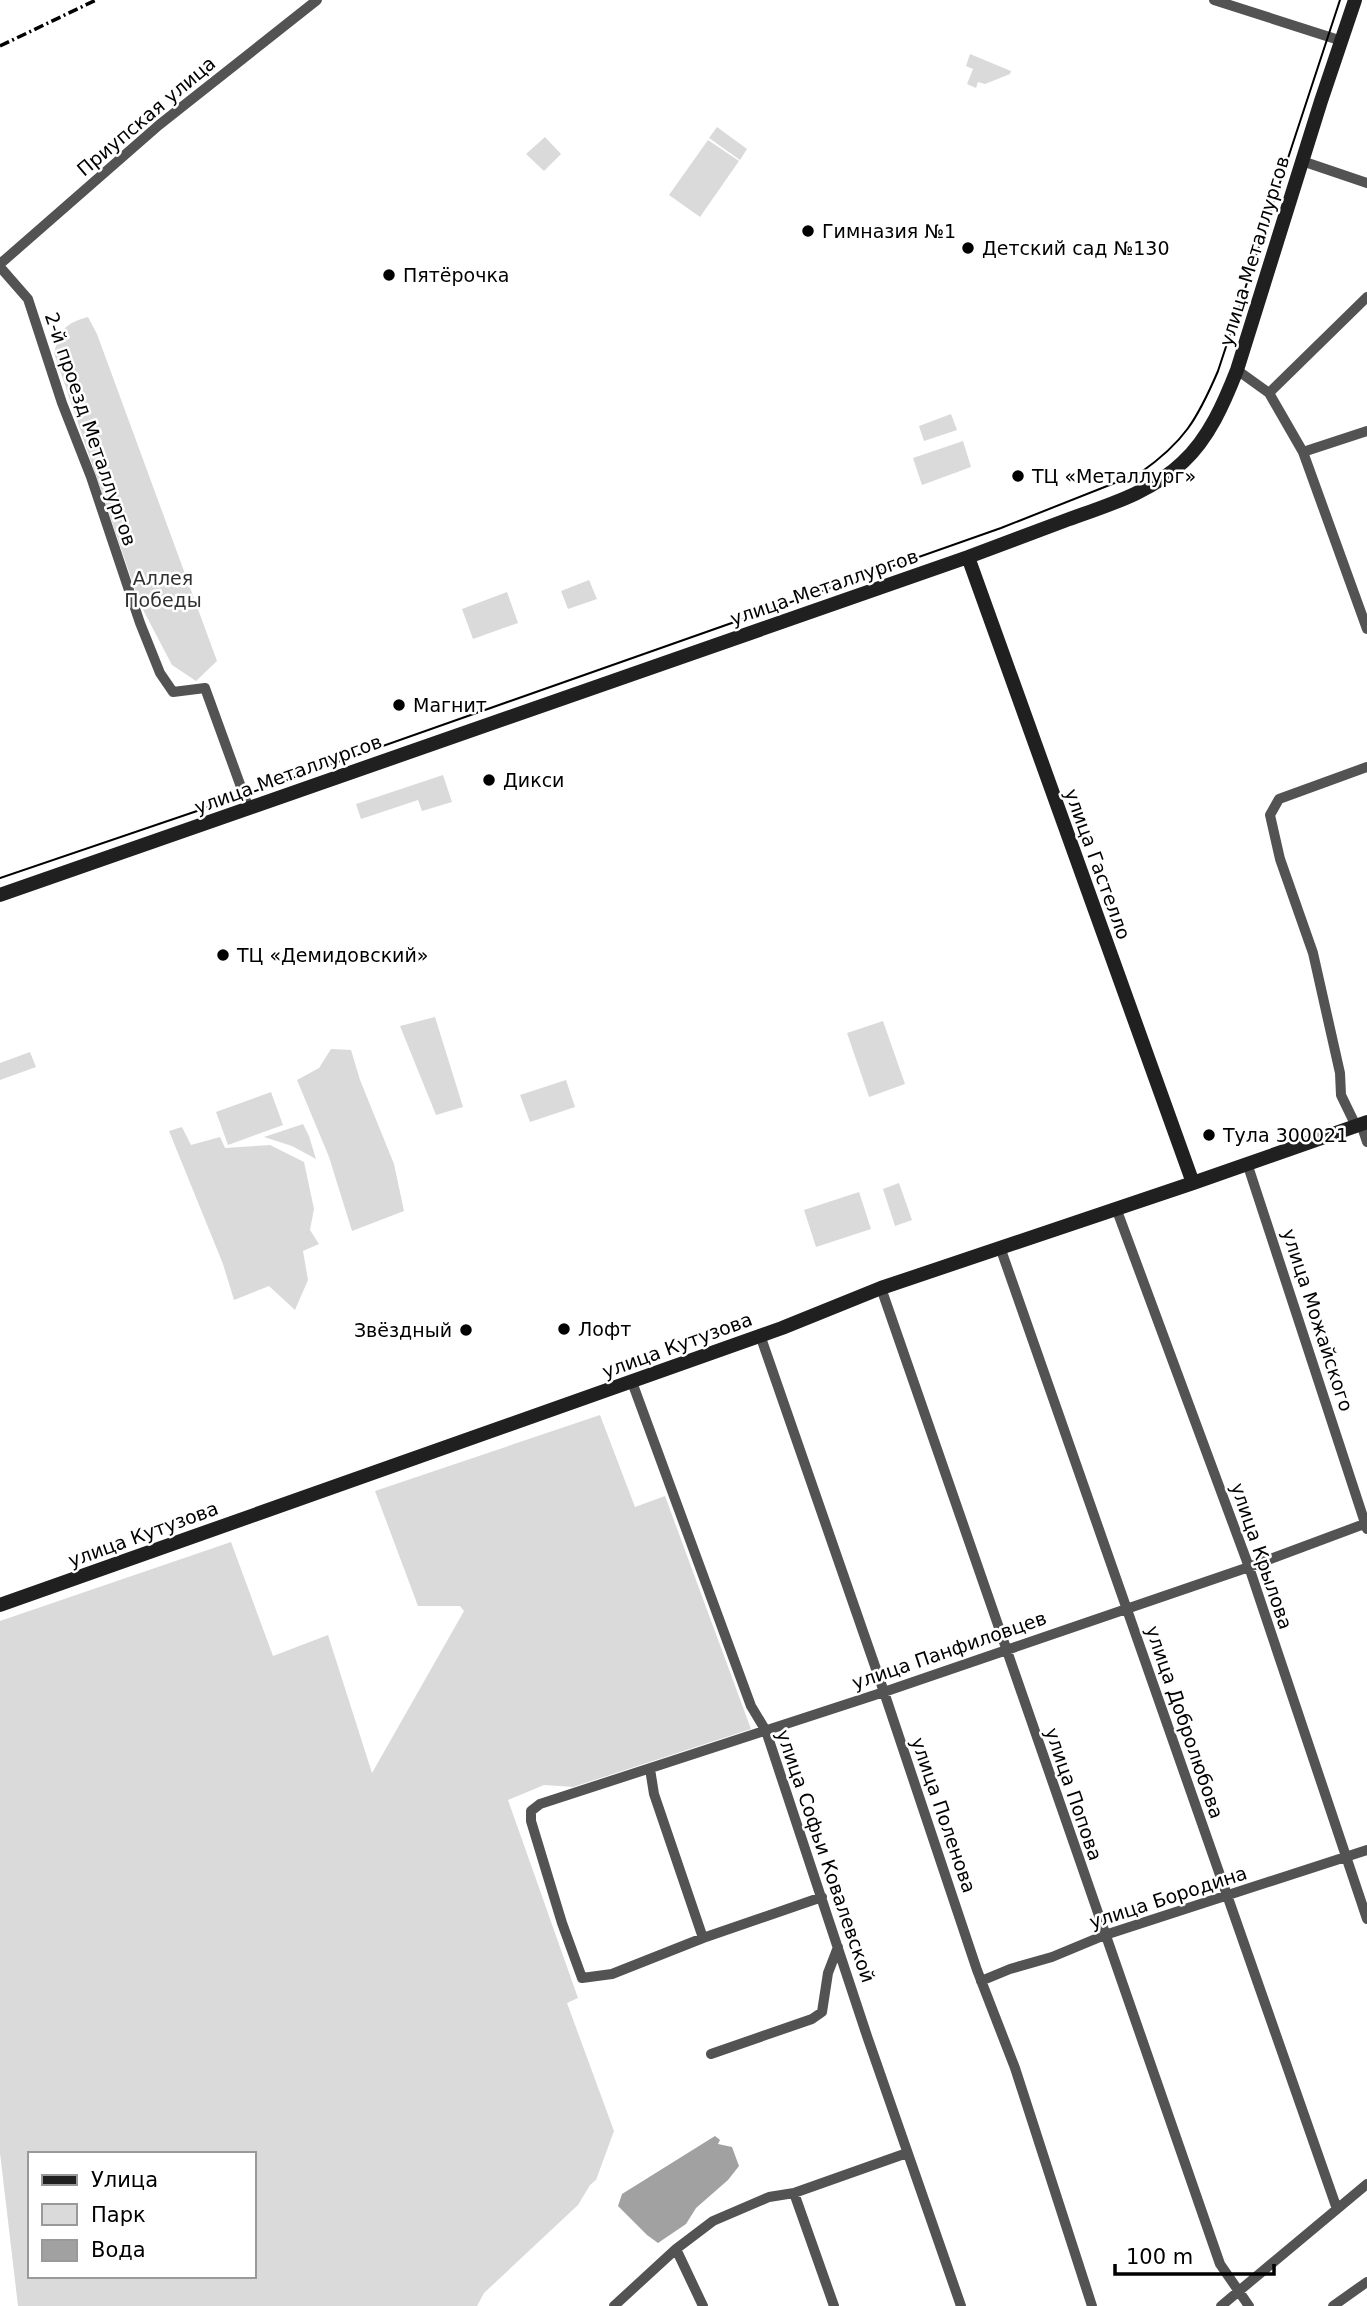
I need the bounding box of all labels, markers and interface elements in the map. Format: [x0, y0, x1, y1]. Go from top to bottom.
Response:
street label: Приупская улица [72, 52, 220, 180]
street label: улица Металлургов [1215, 153, 1293, 349]
place label: Гимназия №1 [822, 220, 956, 242]
marker: Гимназия №1 [800, 223, 816, 239]
place label: Детский сад №130 [982, 237, 1170, 259]
marker: Детский сад №130 [960, 240, 976, 256]
place label: Пятёрочка [403, 264, 510, 286]
marker: Пятёрочка [381, 267, 397, 283]
street label: 2-й проезд Металлургов [41, 309, 141, 549]
place label: ТЦ «Металлург» [1031, 465, 1196, 487]
marker: ТЦ «Металлург» [1010, 468, 1026, 484]
street label: улица Металлургов [727, 544, 921, 630]
park label: Аллея Победы [124, 567, 202, 611]
place label: Магнит [413, 694, 487, 716]
marker: Магнит [391, 697, 407, 713]
street label: улица Металлургов [191, 730, 385, 818]
place label: Дикси [503, 769, 564, 791]
marker: Дикси [481, 772, 497, 788]
street label: улица Гастелло [1061, 786, 1135, 942]
place label: ТЦ «Демидовский» [236, 944, 428, 966]
marker: ТЦ «Демидовский» [215, 947, 231, 963]
place label: Тула 300021 [1222, 1124, 1348, 1146]
marker: Тула 300021 [1201, 1127, 1217, 1143]
street label: улица Можайского [1278, 1226, 1358, 1414]
street label: улица Кутузова [599, 1308, 755, 1382]
place label: Лофт [578, 1318, 631, 1340]
place label: Звёздный [354, 1319, 452, 1341]
marker: Лофт [556, 1321, 572, 1337]
marker: Звёздный [458, 1322, 474, 1338]
street label: улица Крылова [1227, 1480, 1297, 1632]
street label: улица Кутузова [65, 1497, 221, 1571]
street label: улица Панфиловцев [849, 1606, 1049, 1694]
street label: улица Добролюбова [1142, 1623, 1228, 1821]
street label: улица Попова [1041, 1725, 1107, 1863]
street label: улица Софьи Ковалевской [772, 1727, 880, 1985]
street label: улица Поленова [907, 1734, 981, 1896]
street label: улица Бородина [1086, 1861, 1250, 1933]
legend [28, 2152, 256, 2278]
text: Улица [91, 2168, 158, 2192]
text: Парк [91, 2203, 146, 2227]
scale bar [1115, 2232, 1274, 2276]
text: Вода [91, 2238, 146, 2262]
text: 100 m [1126, 2245, 1193, 2269]

